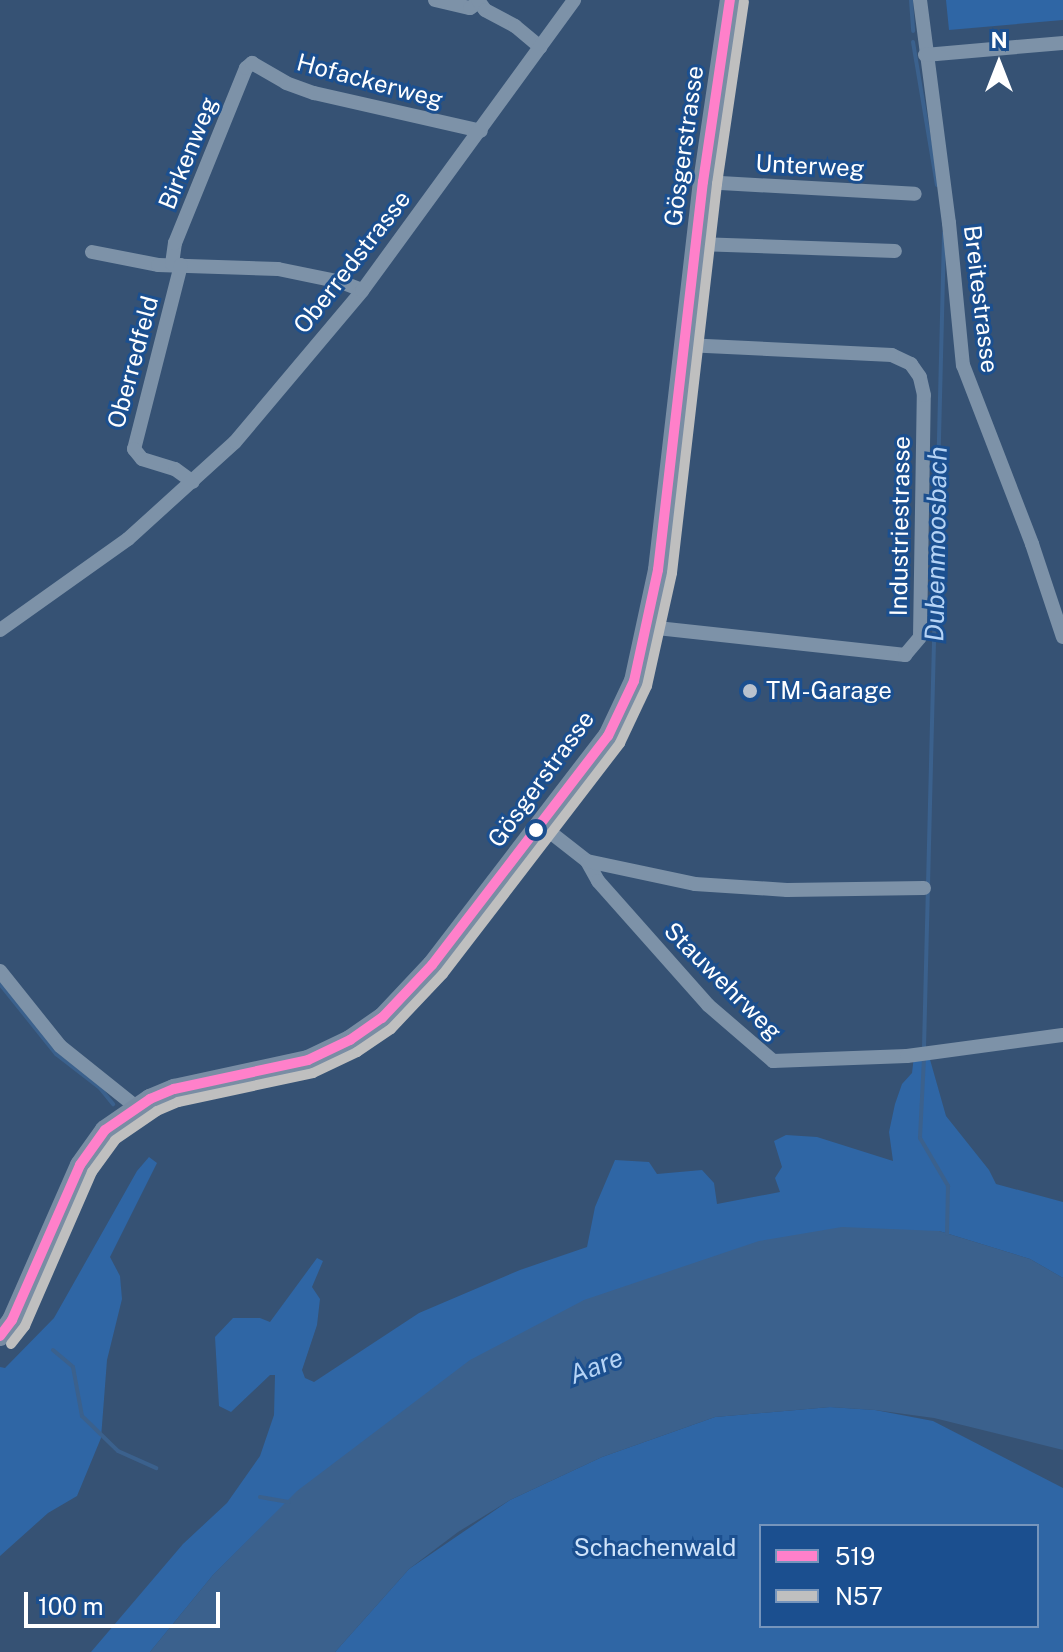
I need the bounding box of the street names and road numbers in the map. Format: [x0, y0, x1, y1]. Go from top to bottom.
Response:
street label: Hofackerweg [294, 48, 446, 114]
street label: Gösgerstrasse [658, 64, 710, 228]
street label: Birkenweg [152, 93, 224, 213]
street label: Unterweg [755, 149, 865, 183]
street label: Oberredstrasse [287, 185, 417, 339]
street label: Breitestrasse [958, 224, 1004, 374]
street label: Oberredfeld [102, 293, 164, 431]
street label: Industriestrasse [884, 436, 916, 616]
street label: Gösgerstrasse [482, 705, 600, 853]
street label: Stauwehrweg [658, 916, 788, 1046]

